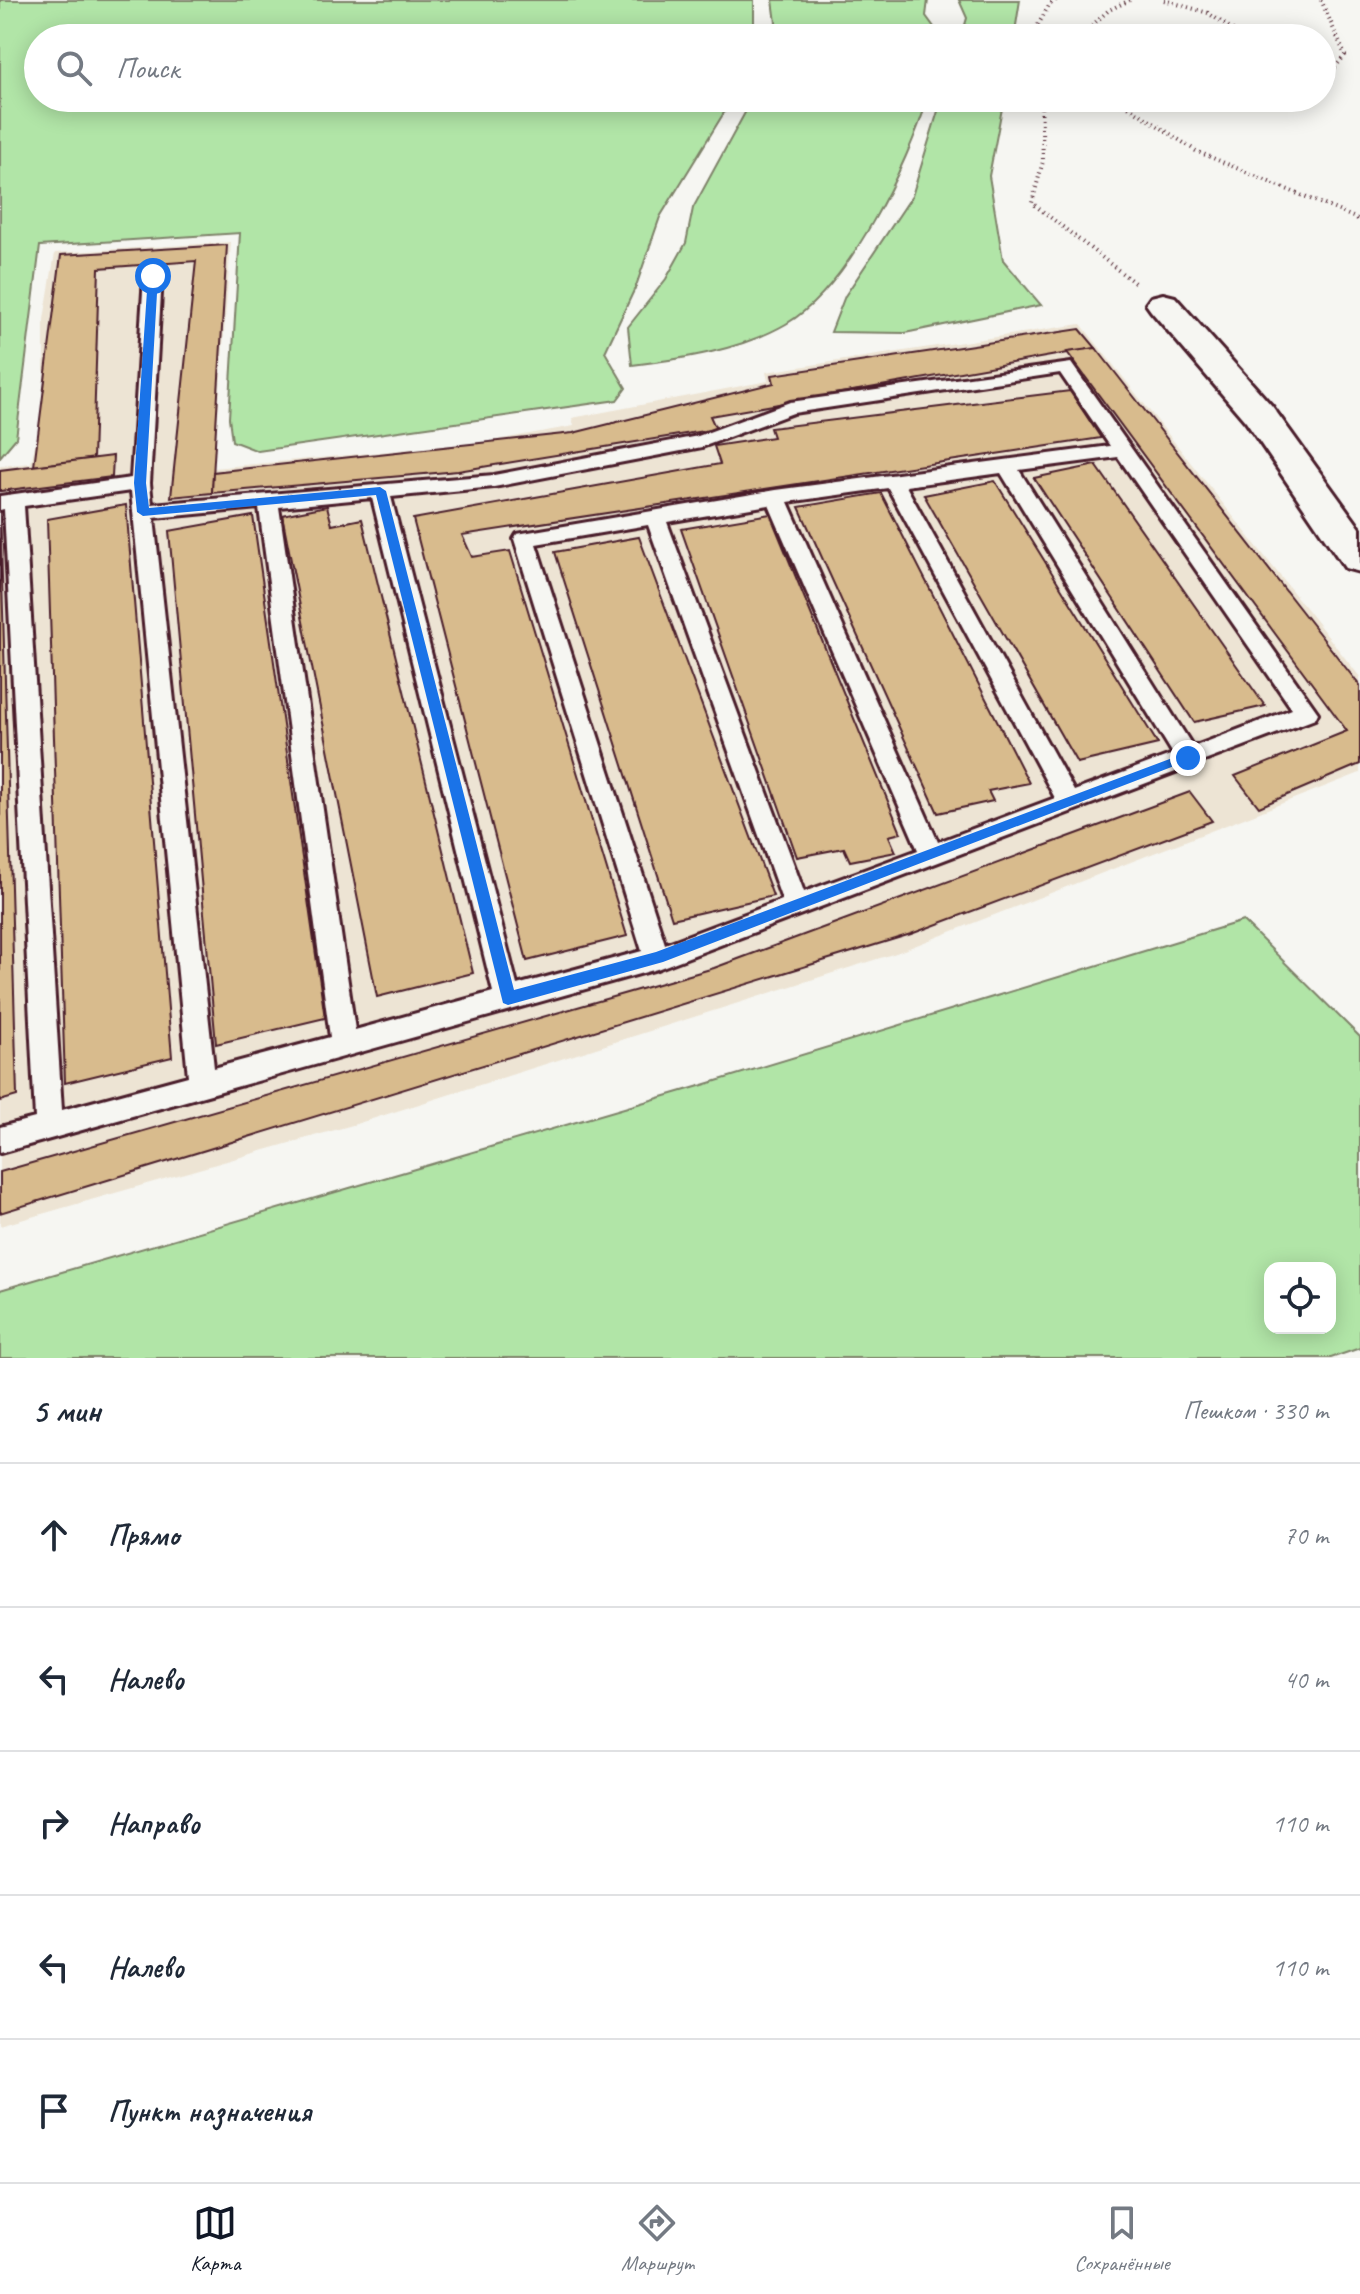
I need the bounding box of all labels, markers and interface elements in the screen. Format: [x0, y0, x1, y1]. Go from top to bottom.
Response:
search box [24, 24, 1336, 112]
icon: search [52, 46, 96, 90]
text: Поиск [116, 49, 179, 87]
route start [135, 258, 171, 294]
route end [1170, 740, 1206, 776]
map controls [1264, 1262, 1336, 1334]
button: locate [1264, 1262, 1336, 1334]
text: 5 мин [32, 1389, 101, 1432]
text: Пешком · 330 m [1183, 1394, 1328, 1427]
icon: ahead [32, 1513, 76, 1557]
text: Прямо [108, 1516, 179, 1554]
text: 70 m [1284, 1519, 1328, 1552]
icon: left [32, 1657, 76, 1701]
text: Налево [108, 1660, 184, 1698]
text: 40 m [1284, 1663, 1328, 1696]
icon: right [32, 1801, 76, 1845]
text: Направо [108, 1804, 200, 1842]
text: 110 m [1272, 1807, 1328, 1840]
icon: left [32, 1945, 76, 1989]
text: Налево [108, 1948, 184, 1986]
text: 110 m [1272, 1951, 1328, 1984]
icon: arrive [32, 2089, 76, 2133]
text: Пункт назначения [108, 2092, 311, 2130]
tab: Карта [190, 2201, 241, 2277]
tab: Маршрут [621, 2201, 694, 2277]
tab: Сохранённые [1074, 2201, 1170, 2277]

